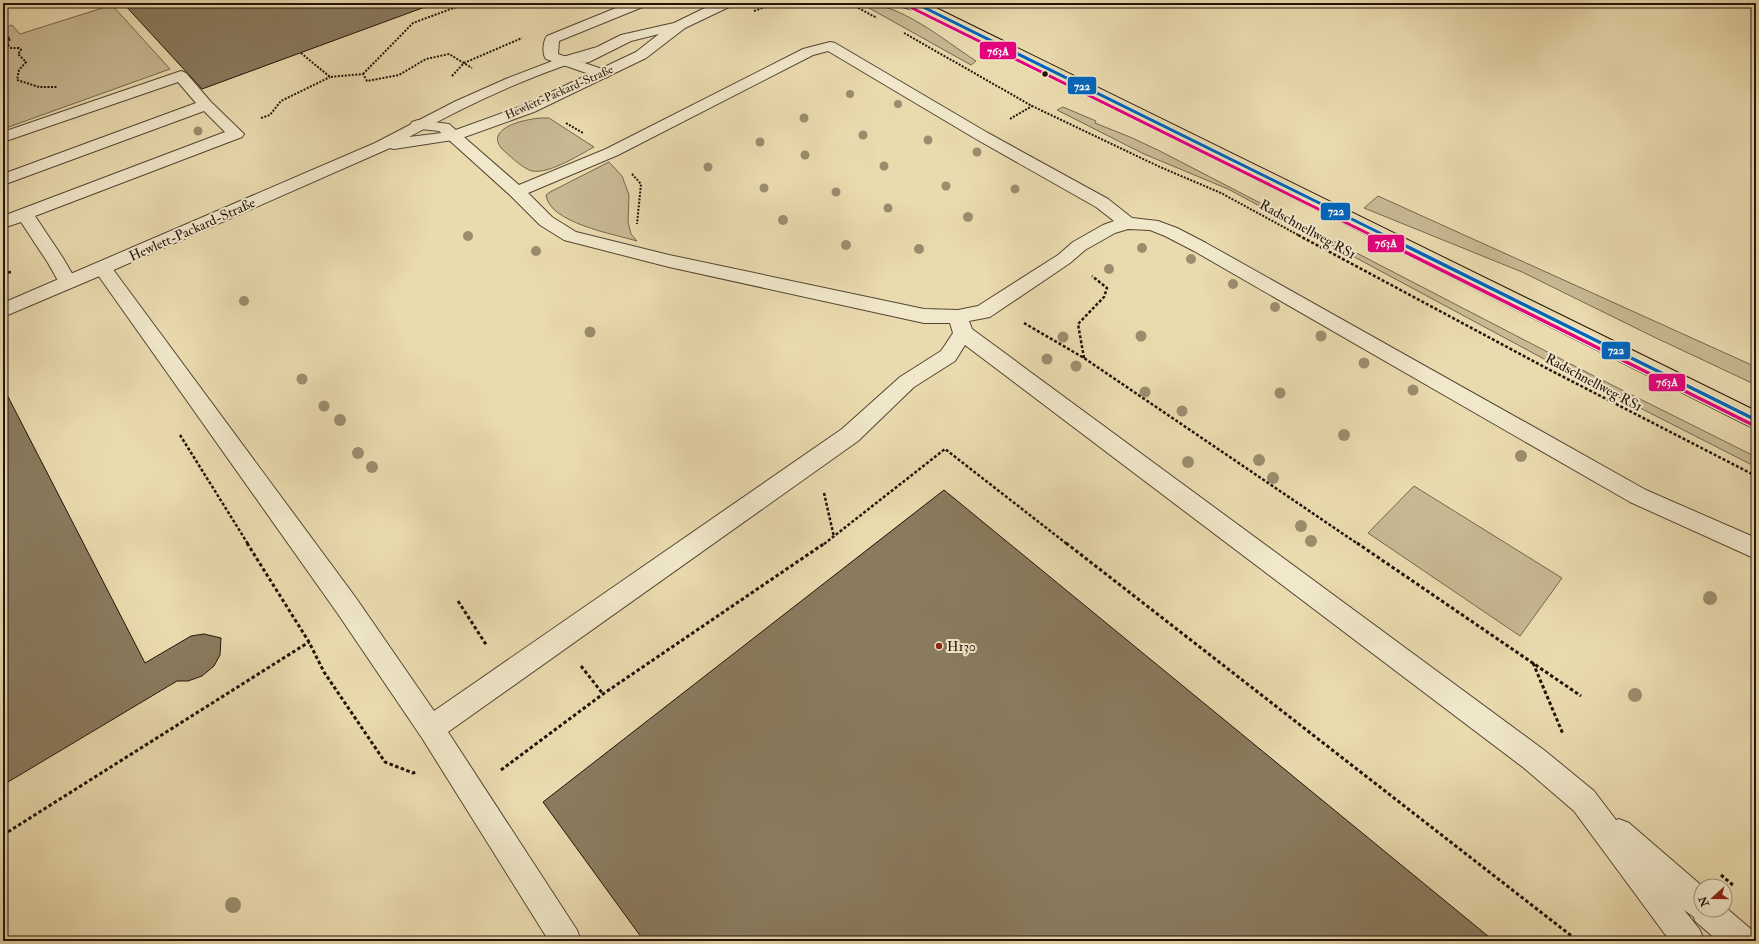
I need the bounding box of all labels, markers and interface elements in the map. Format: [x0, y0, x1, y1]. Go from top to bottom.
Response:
line badge: 763A [979, 41, 1017, 60]
text: 763A [987, 45, 1010, 58]
street label: Hewlett-Packard-Straße [503, 62, 616, 123]
unlabelled marker [1040, 69, 1050, 79]
line badge: 722 [1067, 76, 1097, 95]
text: 722 [1074, 80, 1091, 93]
street label: Hewlett-Packard-Straße [126, 194, 258, 265]
street label: Radschnellweg RS1 [1257, 196, 1359, 263]
line badge: 722 [1320, 202, 1351, 221]
text: 722 [1328, 205, 1345, 218]
line badge: 763A [1367, 234, 1405, 253]
text: 763A [1375, 237, 1398, 250]
line badge: 722 [1601, 341, 1631, 360]
text: 722 [1608, 344, 1625, 357]
street label: Radschnellweg RS1 [1542, 350, 1645, 415]
line badge: 763A [1648, 373, 1686, 392]
text: 763A [1656, 376, 1679, 389]
place label: H130 [947, 638, 976, 655]
marker: H130 [934, 641, 944, 651]
north arrow [1693, 878, 1733, 918]
text: N [1696, 893, 1712, 909]

